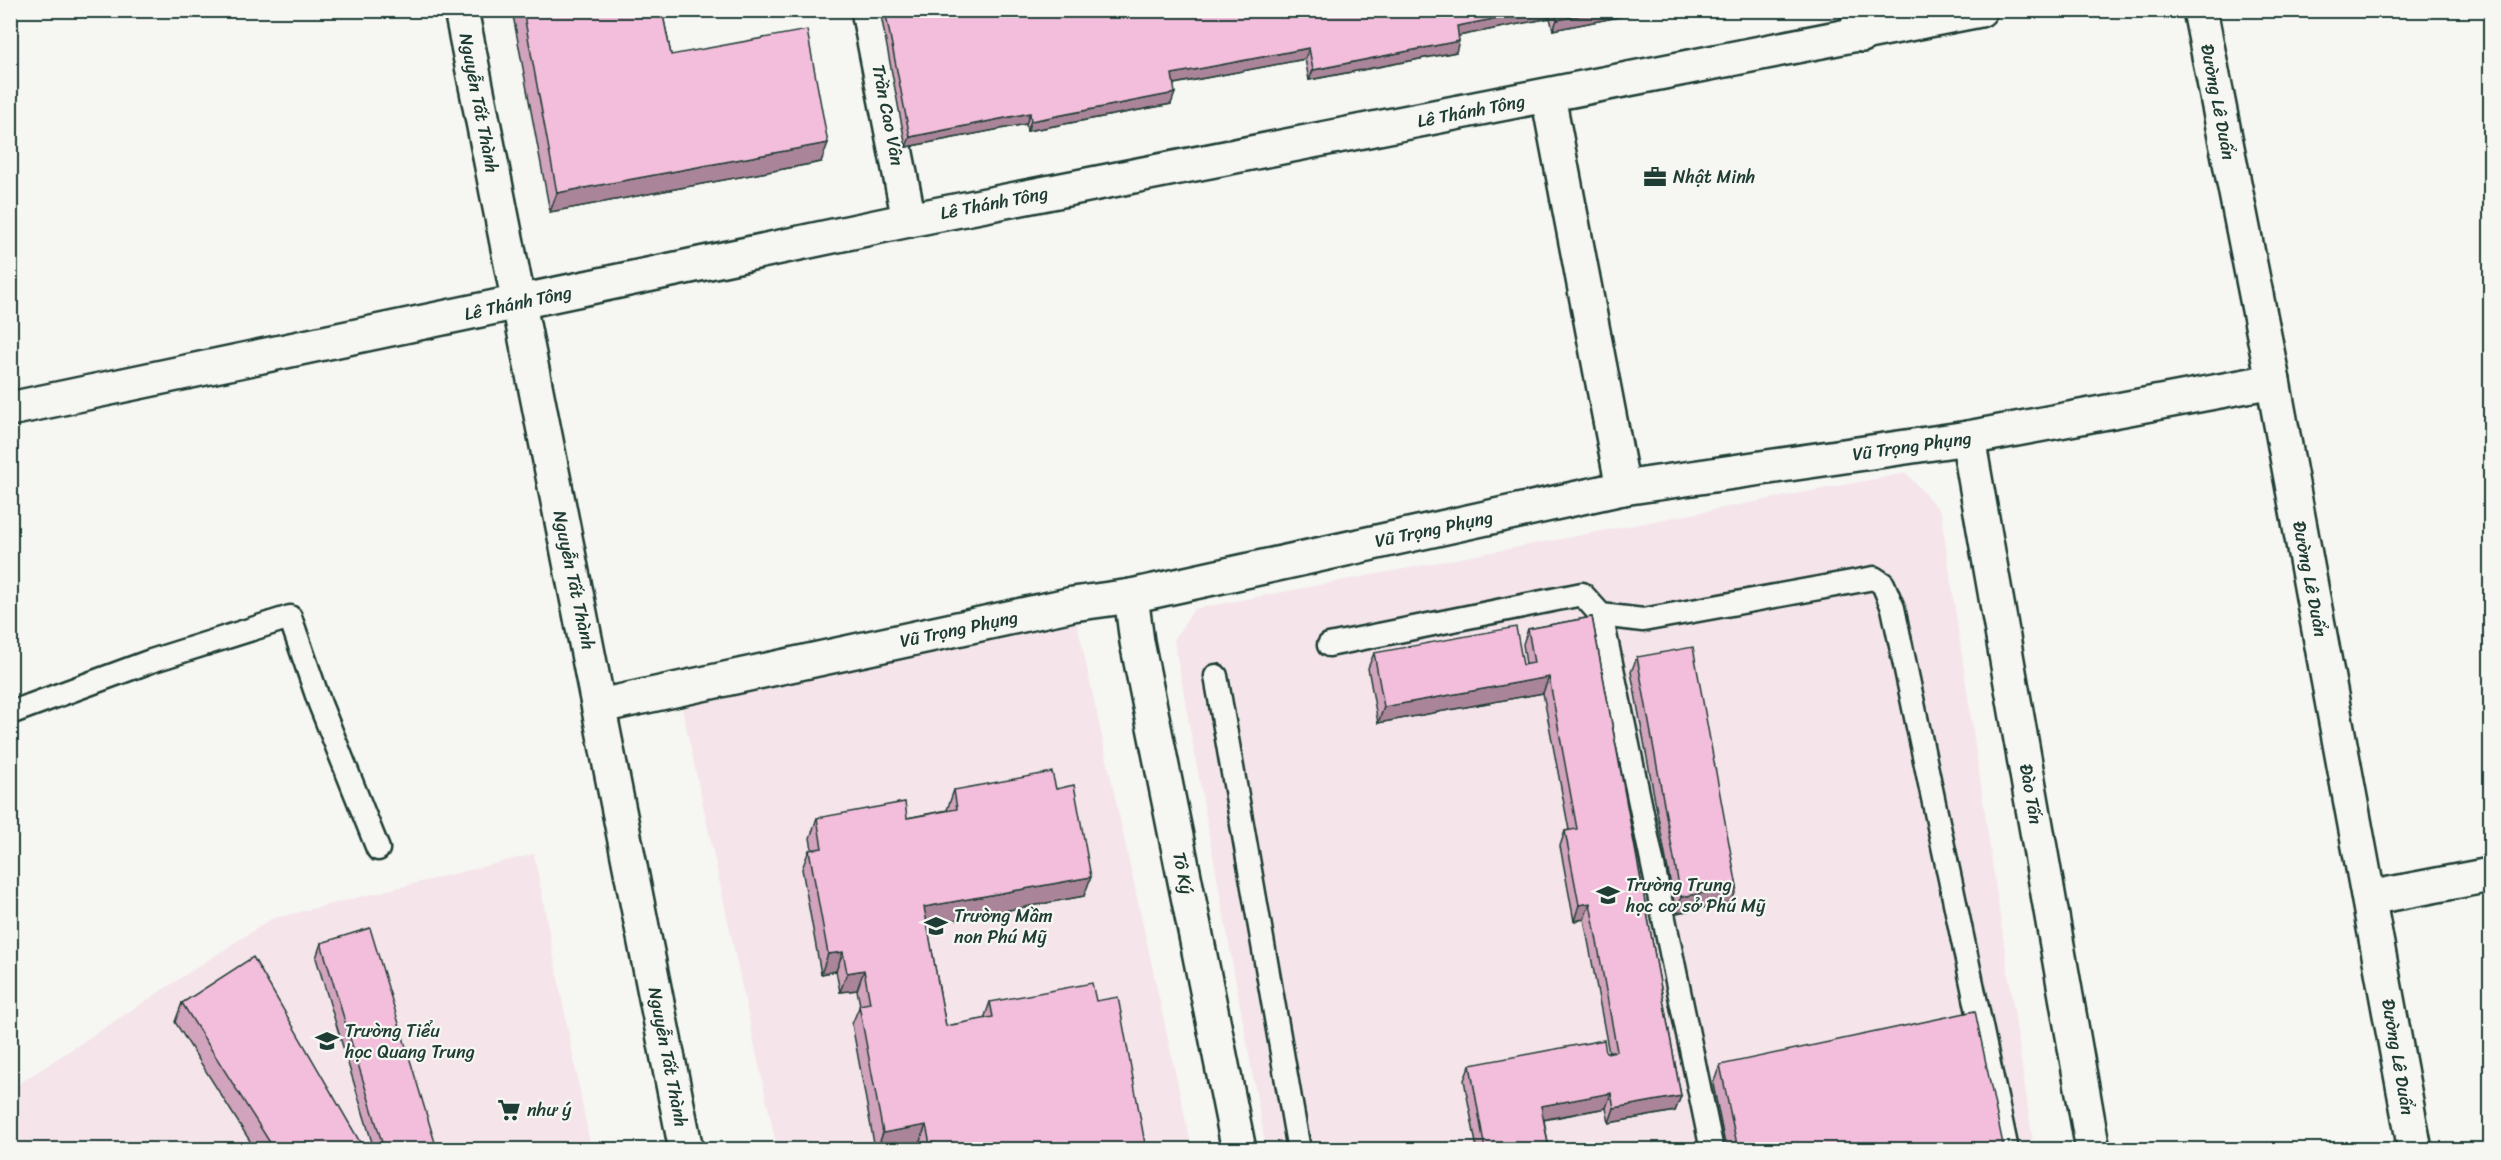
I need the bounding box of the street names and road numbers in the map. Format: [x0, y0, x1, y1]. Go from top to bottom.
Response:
street label: Nguyễn Tất Thành [450, 30, 508, 176]
street label: Đường Lê Duẩn [2191, 41, 2245, 163]
street label: Trần Cao Vân [862, 62, 914, 169]
street label: Lê Thánh Tông [1414, 85, 1528, 137]
street label: Lê Thánh Tông [937, 177, 1051, 229]
street label: Lê Thánh Tông [461, 276, 575, 330]
street label: Vũ Trọng Phụng [1850, 422, 1974, 470]
street label: Vũ Trọng Phụng [1372, 501, 1496, 557]
street label: Nguyễn Tất Thành [544, 507, 604, 653]
street label: Đường Lê Duẩn [2283, 518, 2337, 640]
street label: Vũ Trọng Phụng [897, 601, 1021, 657]
street label: Đào Tấn [2010, 761, 2052, 827]
street label: Tô Ký [1163, 849, 1203, 898]
street label: Nguyễn Tất Thành [639, 984, 697, 1130]
street label: Đường Lê Duẩn [2372, 996, 2424, 1118]

